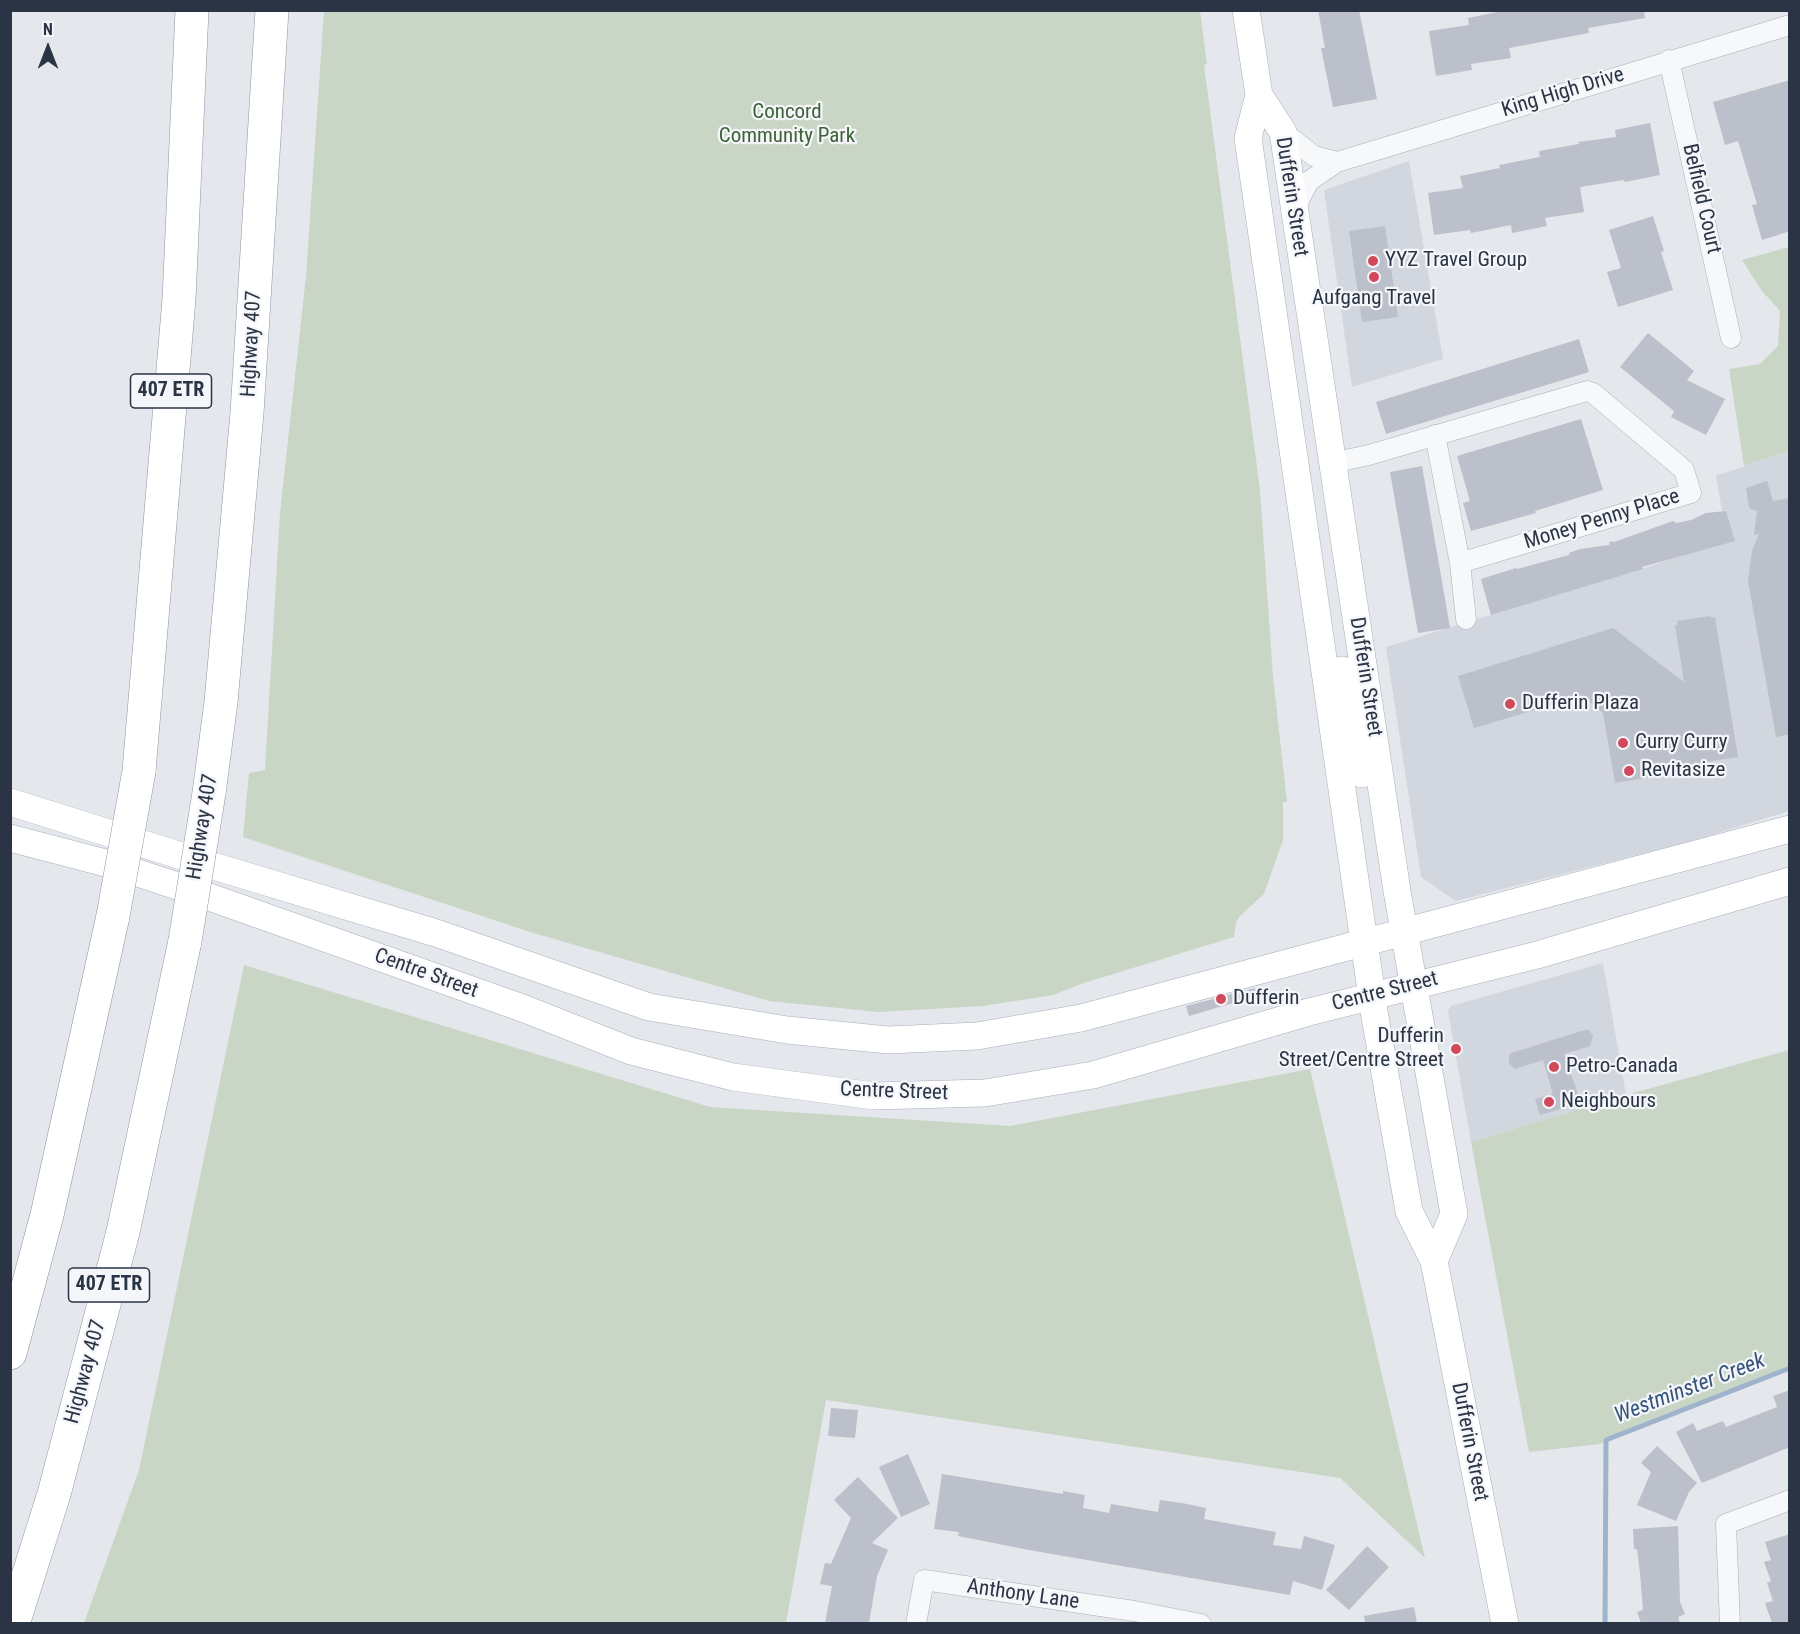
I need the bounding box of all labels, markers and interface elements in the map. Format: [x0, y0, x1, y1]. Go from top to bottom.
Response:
north arrow [18, 18, 78, 78]
text: N [43, 20, 53, 39]
street label: King High Drive [1499, 62, 1627, 124]
park label: Concord Community Park [719, 100, 855, 150]
street label: Dufferin Street [1269, 136, 1313, 258]
street label: Belfield Court [1676, 142, 1726, 256]
place label: YYZ Travel Group [1385, 248, 1527, 274]
marker: YYZ Travel Group [1366, 254, 1380, 268]
marker: Aufgang Travel [1367, 270, 1381, 284]
place label: Aufgang Travel [1312, 286, 1436, 312]
street label: Highway 407 [237, 290, 267, 398]
road number: 407 ETR [130, 374, 212, 408]
street label: Money Penny Place [1521, 484, 1683, 556]
street label: Dufferin Street [1343, 616, 1387, 738]
place label: Dufferin Plaza [1522, 691, 1639, 717]
marker: Dufferin Plaza [1503, 697, 1517, 711]
place label: Curry Curry [1635, 730, 1727, 756]
marker: Curry Curry [1616, 736, 1630, 750]
place label: Revitasize [1641, 758, 1725, 784]
marker: Revitasize [1622, 764, 1636, 778]
street label: Highway 407 [182, 772, 224, 882]
street label: Centre Street [371, 944, 481, 1004]
street label: Centre Street [1329, 967, 1441, 1017]
place label: Dufferin [1233, 986, 1299, 1012]
marker: Dufferin [1214, 992, 1228, 1006]
place label: Dufferin Street/Centre Street [1279, 1024, 1444, 1074]
marker: Dufferin Street/Centre Street [1449, 1042, 1463, 1056]
place label: Petro-Canada [1566, 1054, 1678, 1080]
marker: Petro-Canada [1547, 1060, 1561, 1074]
street label: Centre Street [839, 1078, 949, 1106]
place label: Neighbours [1561, 1089, 1656, 1115]
marker: Neighbours [1542, 1095, 1556, 1109]
road number: 407 ETR [68, 1268, 150, 1302]
street label: Highway 407 [60, 1317, 112, 1427]
water label: Westminster Creek [1611, 1348, 1769, 1430]
street label: Dufferin Street [1445, 1380, 1493, 1504]
street label: Anthony Lane [965, 1575, 1081, 1615]

